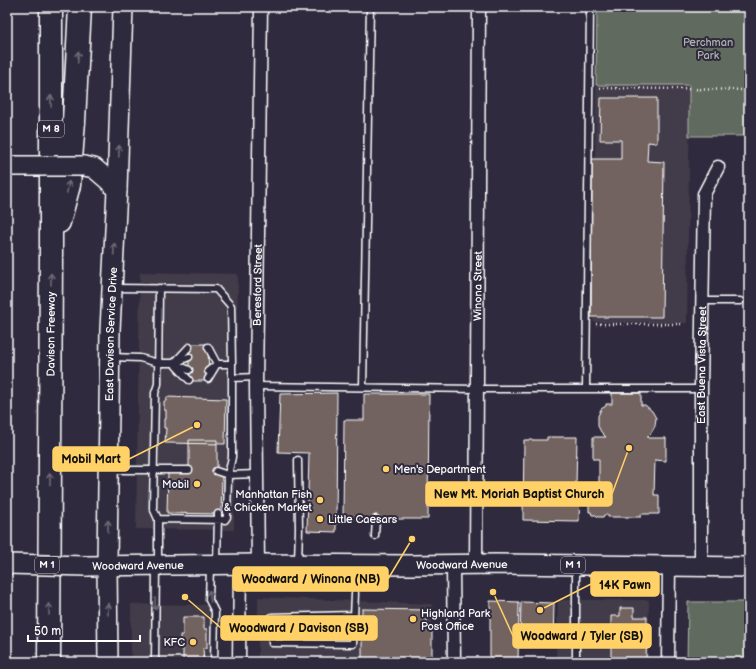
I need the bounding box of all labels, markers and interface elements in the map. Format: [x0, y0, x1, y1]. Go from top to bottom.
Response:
park label: Perchman Park [683, 36, 733, 62]
one-way arrow [74, 51, 81, 64]
one-way arrow [47, 95, 55, 108]
road number: M 8 [38, 121, 64, 137]
one-way arrow [115, 145, 122, 158]
one-way arrow [64, 181, 72, 194]
one-way arrow [111, 243, 118, 256]
street label: Beresford Street [250, 243, 264, 326]
street label: Winona Street [471, 250, 484, 321]
street label: East Davison Service Drive [103, 266, 120, 401]
one-way arrow [47, 273, 55, 286]
street label: Davison Freeway [44, 292, 57, 376]
street label: East Buena Vista Street [694, 305, 709, 424]
callout: Mobil Mart [53, 447, 129, 471]
text: Mobil Mart [61, 452, 121, 467]
place label: Men's Department [394, 463, 486, 476]
marker: Men's Department [381, 464, 391, 474]
one-way arrow [46, 473, 54, 486]
place label: Mobil [162, 478, 189, 491]
marker: Mobil [192, 479, 202, 489]
callout: New Mt. Moriah Baptist Church [426, 482, 612, 506]
text: New Mt. Moriah Baptist Church [434, 487, 604, 502]
place label: Manhattan Fish & Chicken Market [224, 488, 313, 514]
marker: Manhattan Fish & Chicken Market [315, 495, 325, 505]
place label: Little Caesars [328, 513, 398, 526]
marker: Little Caesars [315, 514, 325, 524]
one-way arrow [104, 520, 112, 533]
road number: M 1 [35, 557, 59, 573]
street label: Woodward Avenue [416, 557, 508, 571]
road number: M 1 [561, 557, 585, 573]
street label: Woodward Avenue [92, 558, 184, 572]
callout: Woodward / Winona (NB) [233, 567, 388, 591]
text: Woodward / Winona (NB) [241, 572, 381, 587]
callout: 14K Pawn [591, 572, 659, 596]
text: 14K Pawn [599, 578, 651, 593]
one-way arrow [206, 590, 214, 603]
one-way arrow [151, 597, 159, 610]
one-way arrow [45, 603, 53, 616]
one-way arrow [104, 603, 111, 616]
place label: Highland Park Post Office [421, 607, 491, 633]
marker: Highland Park Post Office [408, 614, 418, 624]
callout: Woodward / Davison (SB) [221, 616, 377, 640]
scale bar [28, 617, 140, 643]
text: Woodward / Davison (SB) [229, 621, 369, 636]
text: 50 m [34, 624, 61, 639]
callout: Woodward / Tyler (SB) [513, 624, 651, 648]
text: Woodward / Tyler (SB) [521, 629, 643, 644]
place label: KFC [164, 636, 185, 649]
marker: KFC [188, 637, 198, 647]

